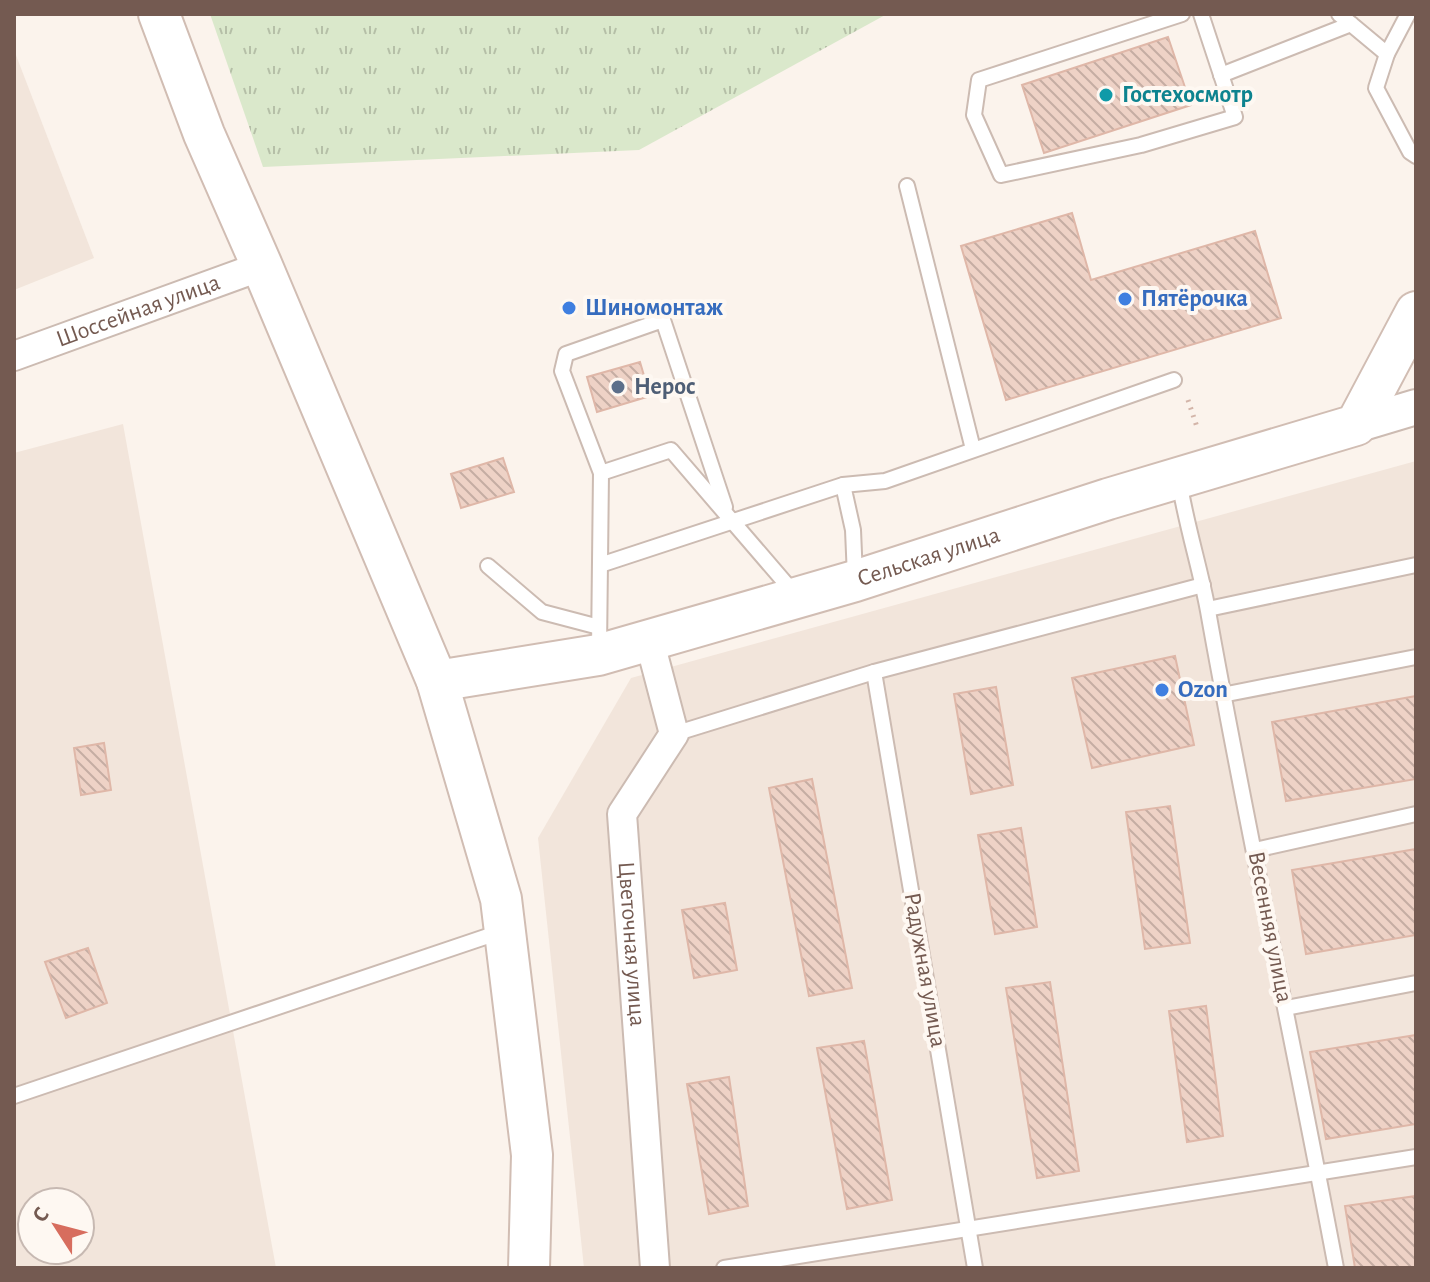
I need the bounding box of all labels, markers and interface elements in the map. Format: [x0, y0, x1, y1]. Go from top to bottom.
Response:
place label: Гостехосмотр [1122, 83, 1253, 107]
marker: Гостехосмотр [1097, 86, 1115, 104]
street label: Шоссейная улица [53, 270, 223, 352]
place label: Пятёрочка [1141, 287, 1248, 311]
marker: Пятёрочка [1116, 290, 1134, 308]
place label: Шиномонтаж [585, 296, 723, 320]
marker: Шиномонтаж [560, 299, 578, 317]
place label: Нерос [634, 375, 696, 399]
marker: Нерос [609, 378, 627, 396]
street label: Сельская улица [854, 523, 1003, 591]
place label: Ozon [1178, 678, 1228, 702]
marker: Ozon [1153, 681, 1171, 699]
street label: Весенняя улица [1244, 849, 1296, 1005]
street label: Цветочная улица [613, 861, 649, 1027]
street label: Радужная улица [900, 891, 950, 1049]
north arrow [16, 1186, 96, 1266]
text: С [28, 1203, 53, 1226]

